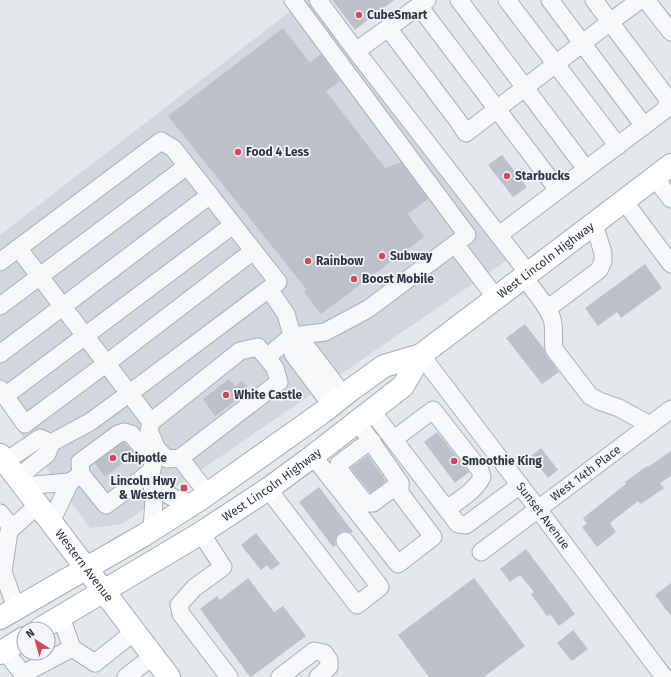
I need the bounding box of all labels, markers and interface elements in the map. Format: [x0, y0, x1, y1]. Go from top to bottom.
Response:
place label: CubeSmart [367, 8, 428, 22]
marker: CubeSmart [354, 10, 364, 20]
place label: Food 4 Less [246, 145, 309, 159]
marker: Food 4 Less [233, 147, 243, 157]
place label: Starbucks [515, 169, 570, 183]
marker: Starbucks [502, 171, 512, 181]
street label: West Lincoln Highway [494, 219, 597, 301]
place label: Subway [390, 249, 433, 263]
marker: Subway [377, 251, 387, 261]
place label: Rainbow [316, 254, 363, 268]
marker: Rainbow [303, 256, 313, 266]
place label: Boost Mobile [362, 272, 434, 286]
marker: Boost Mobile [349, 274, 359, 284]
place label: White Castle [234, 388, 302, 402]
marker: White Castle [221, 390, 231, 400]
street label: West 14th Place [548, 442, 624, 504]
street label: West Lincoln Highway [219, 445, 324, 524]
place label: Chipotle [121, 451, 167, 465]
marker: Chipotle [108, 453, 118, 463]
place label: Smoothie King [462, 454, 542, 468]
marker: Smoothie King [449, 456, 459, 466]
place label: Lincoln Hwy & Western [110, 474, 177, 502]
street label: Sunset Avenue [513, 480, 573, 552]
marker: Lincoln Hwy & Western [179, 483, 189, 493]
street label: Western Avenue [52, 527, 116, 605]
north arrow [16, 621, 56, 661]
text: N [23, 626, 37, 641]

